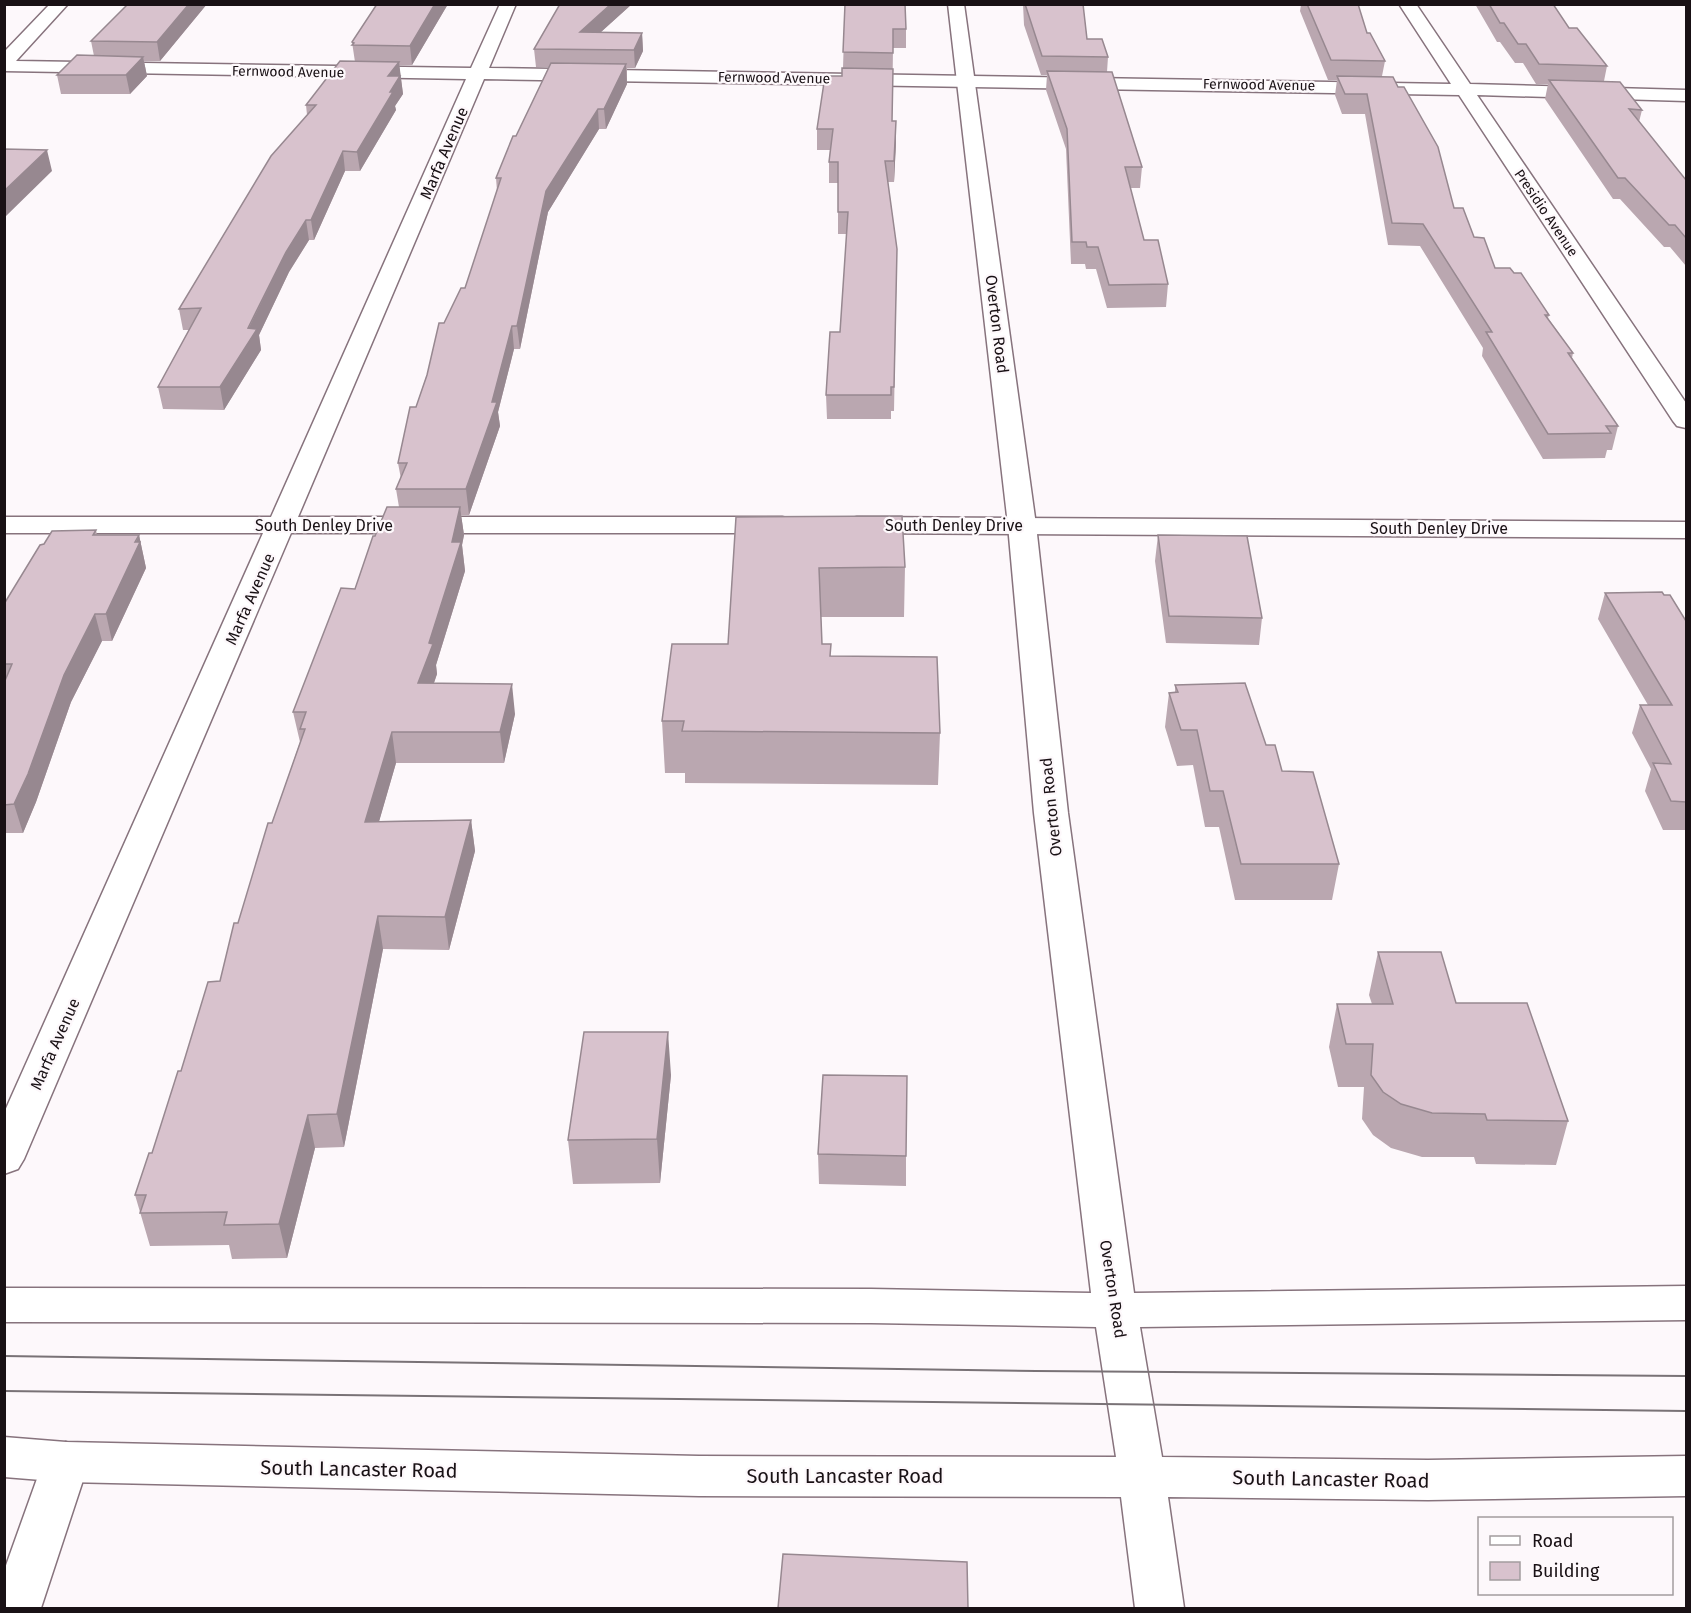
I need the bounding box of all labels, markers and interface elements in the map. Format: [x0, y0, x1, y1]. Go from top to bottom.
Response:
street label: Fernwood Avenue [232, 63, 344, 81]
street label: Fernwood Avenue [718, 69, 830, 87]
street label: Fernwood Avenue [1203, 76, 1315, 94]
street label: Marfa Avenue [416, 104, 472, 202]
street label: Presidio Avenue [1511, 166, 1581, 260]
street label: Overton Road [982, 274, 1012, 374]
street label: South Denley Drive [255, 516, 393, 535]
street label: South Denley Drive [885, 516, 1023, 535]
street label: South Denley Drive [1370, 519, 1508, 538]
street label: Marfa Avenue [221, 550, 279, 648]
street label: Overton Road [1036, 757, 1066, 857]
street label: Marfa Avenue [26, 995, 84, 1093]
street label: Overton Road [1096, 1239, 1130, 1339]
street label: South Lancaster Road [260, 1455, 458, 1483]
street label: South Lancaster Road [746, 1464, 944, 1488]
street label: South Lancaster Road [1232, 1465, 1430, 1493]
legend [1478, 1517, 1673, 1595]
text: Road [1532, 1530, 1574, 1552]
text: Building [1532, 1560, 1600, 1582]

